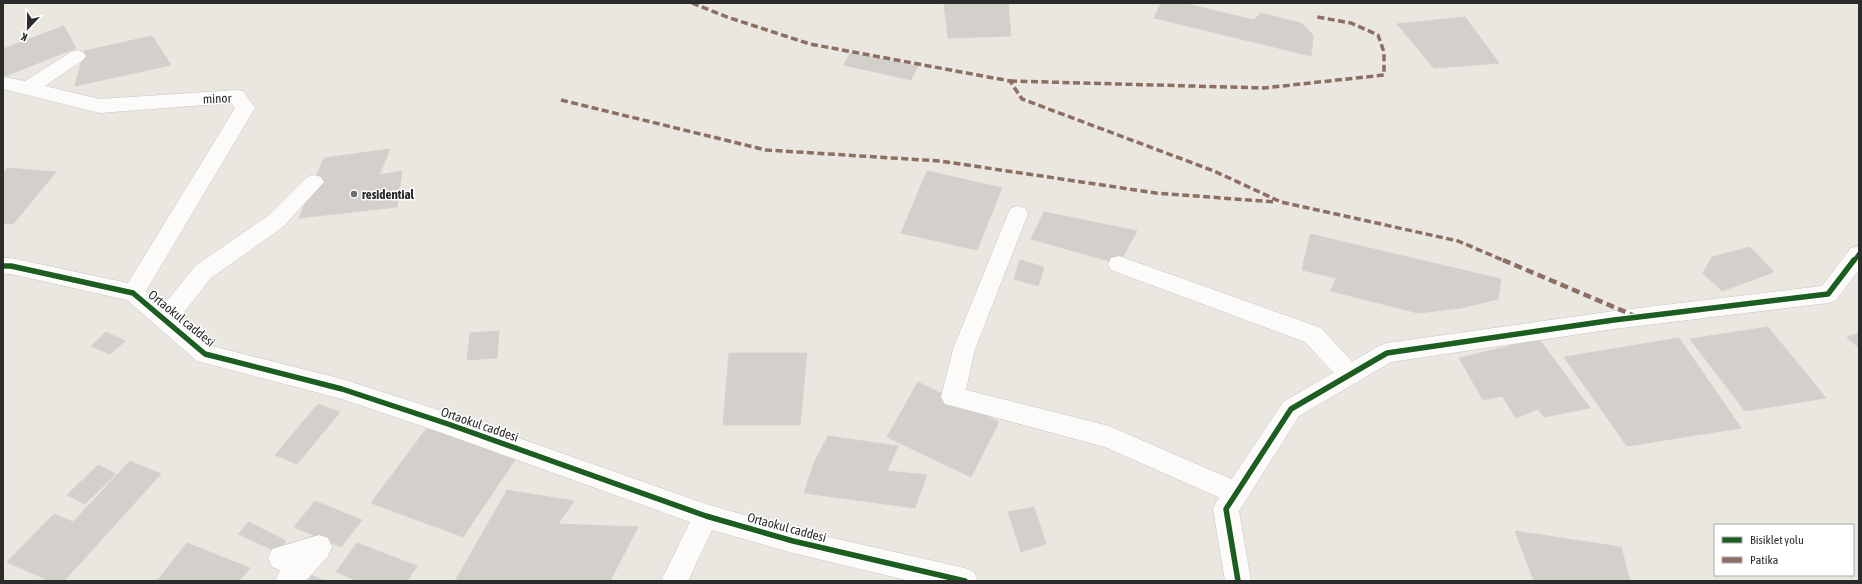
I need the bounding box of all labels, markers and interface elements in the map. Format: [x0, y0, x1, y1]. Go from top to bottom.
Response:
north arrow [8, 8, 48, 48]
text: K [19, 30, 29, 44]
street label: minor [202, 90, 232, 106]
place label: residential [362, 187, 414, 202]
marker: residential [349, 189, 359, 199]
street label: Ortaokul caddesi [145, 287, 218, 350]
street label: Ortaokul caddesi [439, 404, 521, 445]
street label: Ortaokul caddesi [746, 510, 828, 545]
legend [1714, 524, 1854, 576]
text: Bisiklet yolu [1750, 533, 1804, 547]
text: Patika [1750, 553, 1778, 567]

